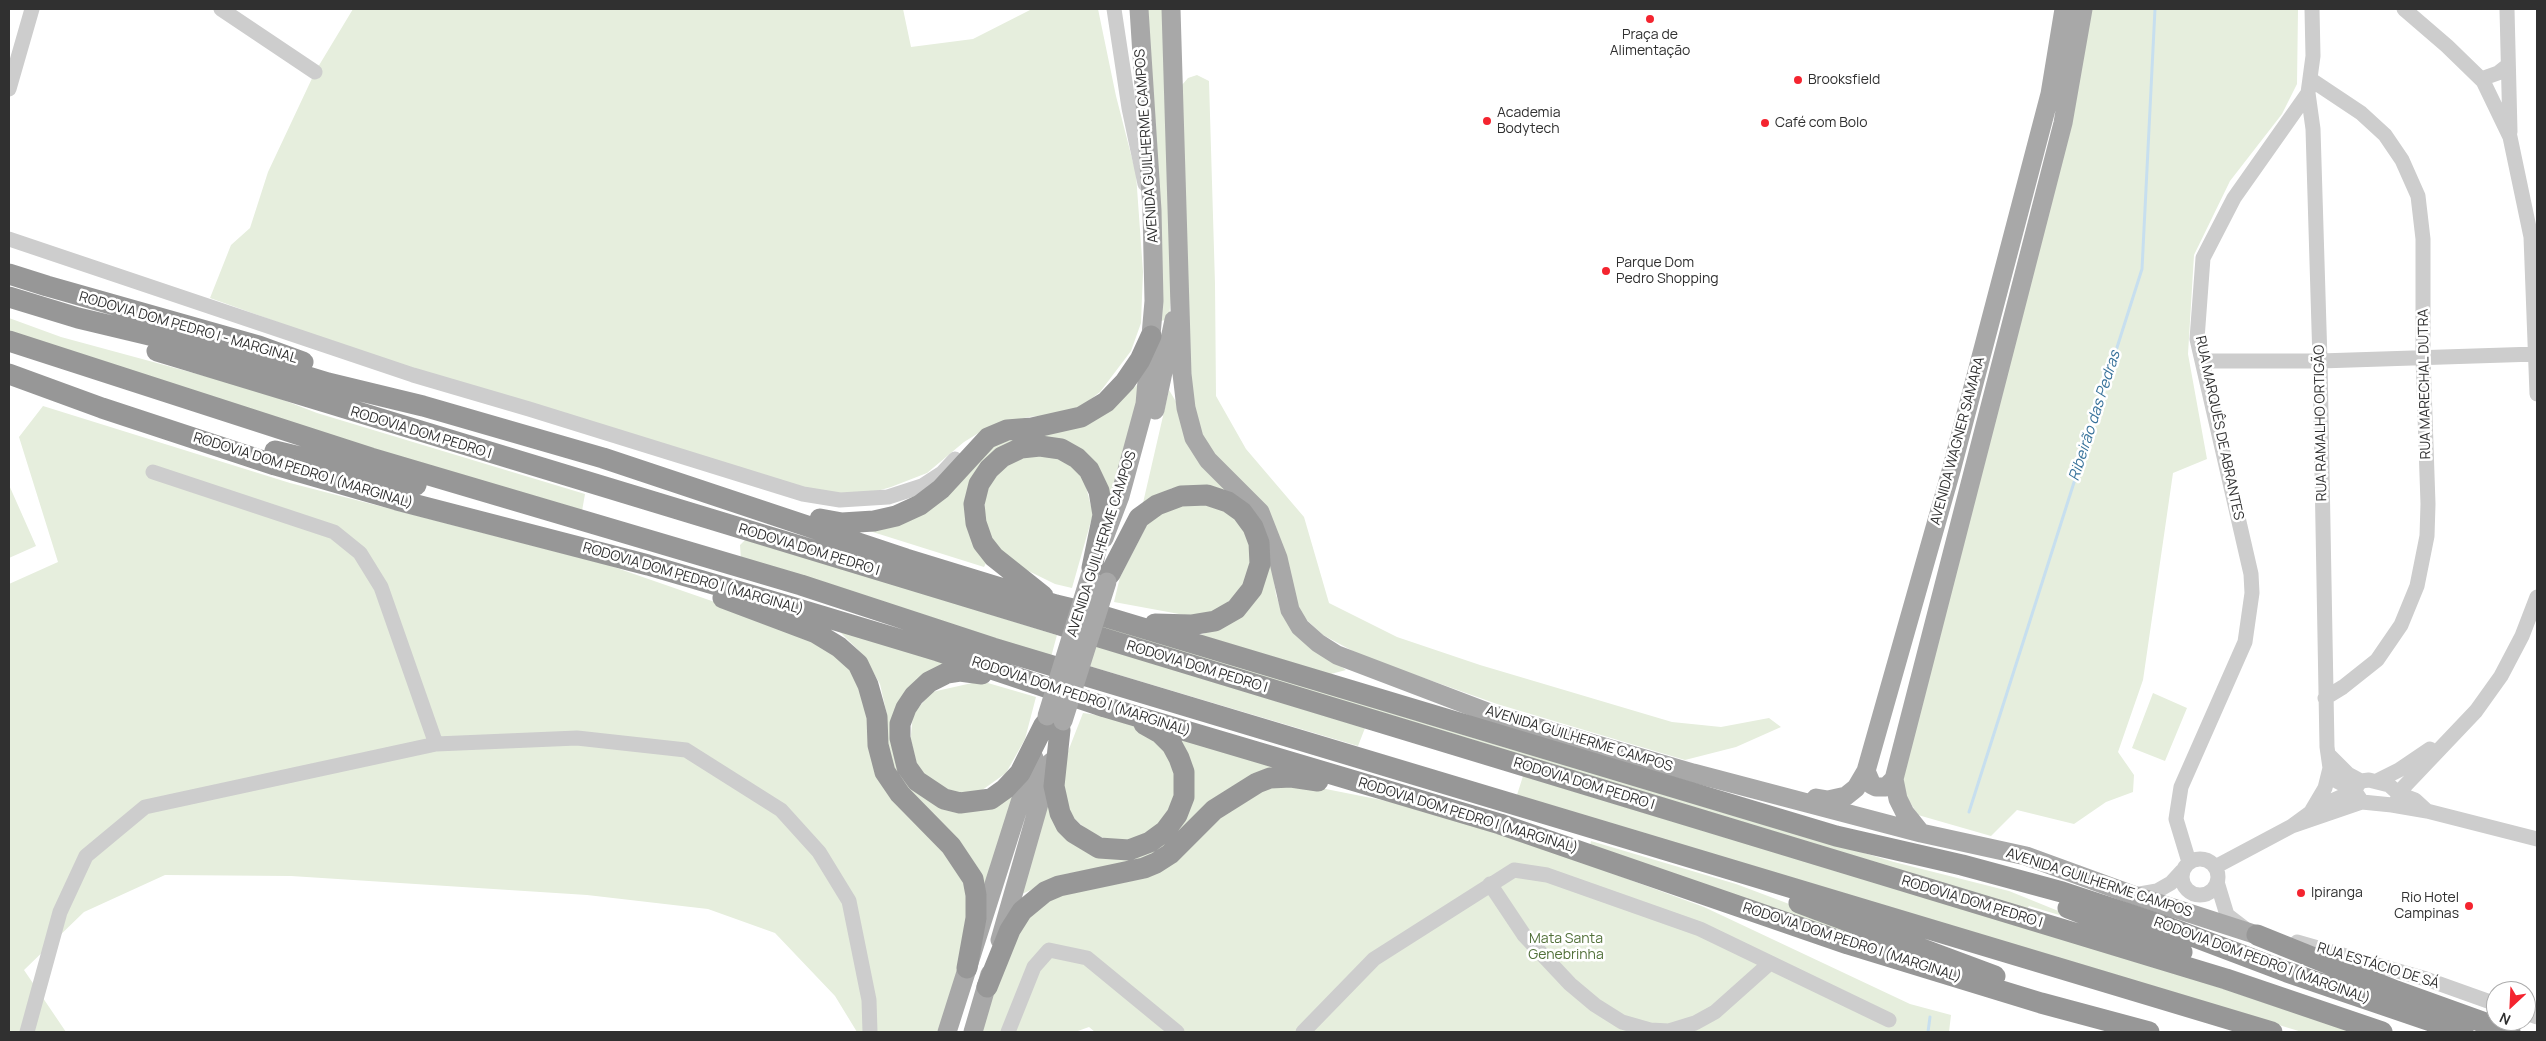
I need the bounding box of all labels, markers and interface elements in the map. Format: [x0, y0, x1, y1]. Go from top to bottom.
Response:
marker: Praça de Alimentação [1644, 13, 1656, 25]
place label: Praça de Alimentação [1610, 27, 1690, 59]
street label: AVENIDA GUILHERME CAMPOS [1132, 48, 1162, 244]
place label: Brooksfield [1808, 72, 1880, 88]
marker: Brooksfield [1792, 74, 1804, 86]
place label: Academia Bodytech [1497, 105, 1561, 138]
marker: Academia Bodytech [1481, 115, 1493, 127]
place label: Café com Bolo [1775, 115, 1868, 131]
marker: Café com Bolo [1759, 117, 1771, 129]
place label: Parque Dom Pedro Shopping [1616, 255, 1719, 288]
marker: Parque Dom Pedro Shopping [1600, 265, 1612, 277]
street label: RODOVIA DOM PEDRO I - MARGINAL [77, 289, 299, 367]
street label: RUA MARECHAL DUTRA [2415, 309, 2435, 459]
street label: RUA MARQUÊS DE ABRANTES [2191, 334, 2247, 522]
street label: RUA RAMALHO ORTIGÃO [2311, 344, 2331, 502]
water label: Ribeirão das Pedras [2066, 349, 2124, 483]
street label: AVENIDA WAGNER SAMARA [1927, 355, 1989, 527]
street label: RODOVIA DOM PEDRO I [349, 404, 493, 462]
street label: RODOVIA DOM PEDRO I (MARGINAL) [191, 430, 415, 512]
street label: AVENIDA GUILHERME CAMPOS [1064, 449, 1140, 639]
street label: RODOVIA DOM PEDRO I [737, 521, 881, 579]
street label: RODOVIA DOM PEDRO I (MARGINAL) [581, 539, 805, 619]
street label: RODOVIA DOM PEDRO I [1125, 638, 1269, 696]
street label: RODOVIA DOM PEDRO I (MARGINAL) [970, 654, 1192, 740]
street label: AVENIDA GUILHERME CAMPOS [1483, 703, 1675, 775]
street label: RODOVIA DOM PEDRO I [1512, 755, 1656, 813]
street label: RODOVIA DOM PEDRO I (MARGINAL) [1356, 775, 1580, 857]
street label: AVENIDA GUILHERME CAMPOS [2004, 845, 2194, 921]
street label: RODOVIA DOM PEDRO I [1900, 873, 2044, 931]
place label: Ipiranga [2311, 885, 2363, 901]
marker: Ipiranga [2295, 887, 2307, 899]
place label: Rio Hotel Campinas [2394, 890, 2459, 922]
street label: RODOVIA DOM PEDRO I (MARGINAL) [1741, 900, 1963, 986]
marker: Rio Hotel Campinas [2463, 900, 2475, 912]
street label: RODOVIA DOM PEDRO I (MARGINAL) [2152, 914, 2372, 1008]
park label: Mata Santa Genebrinha [1528, 931, 1604, 964]
street label: RUA ESTÁCIO DE SÁ [2315, 939, 2441, 993]
north arrow [2486, 981, 2536, 1031]
text: N [2496, 1008, 2513, 1030]

